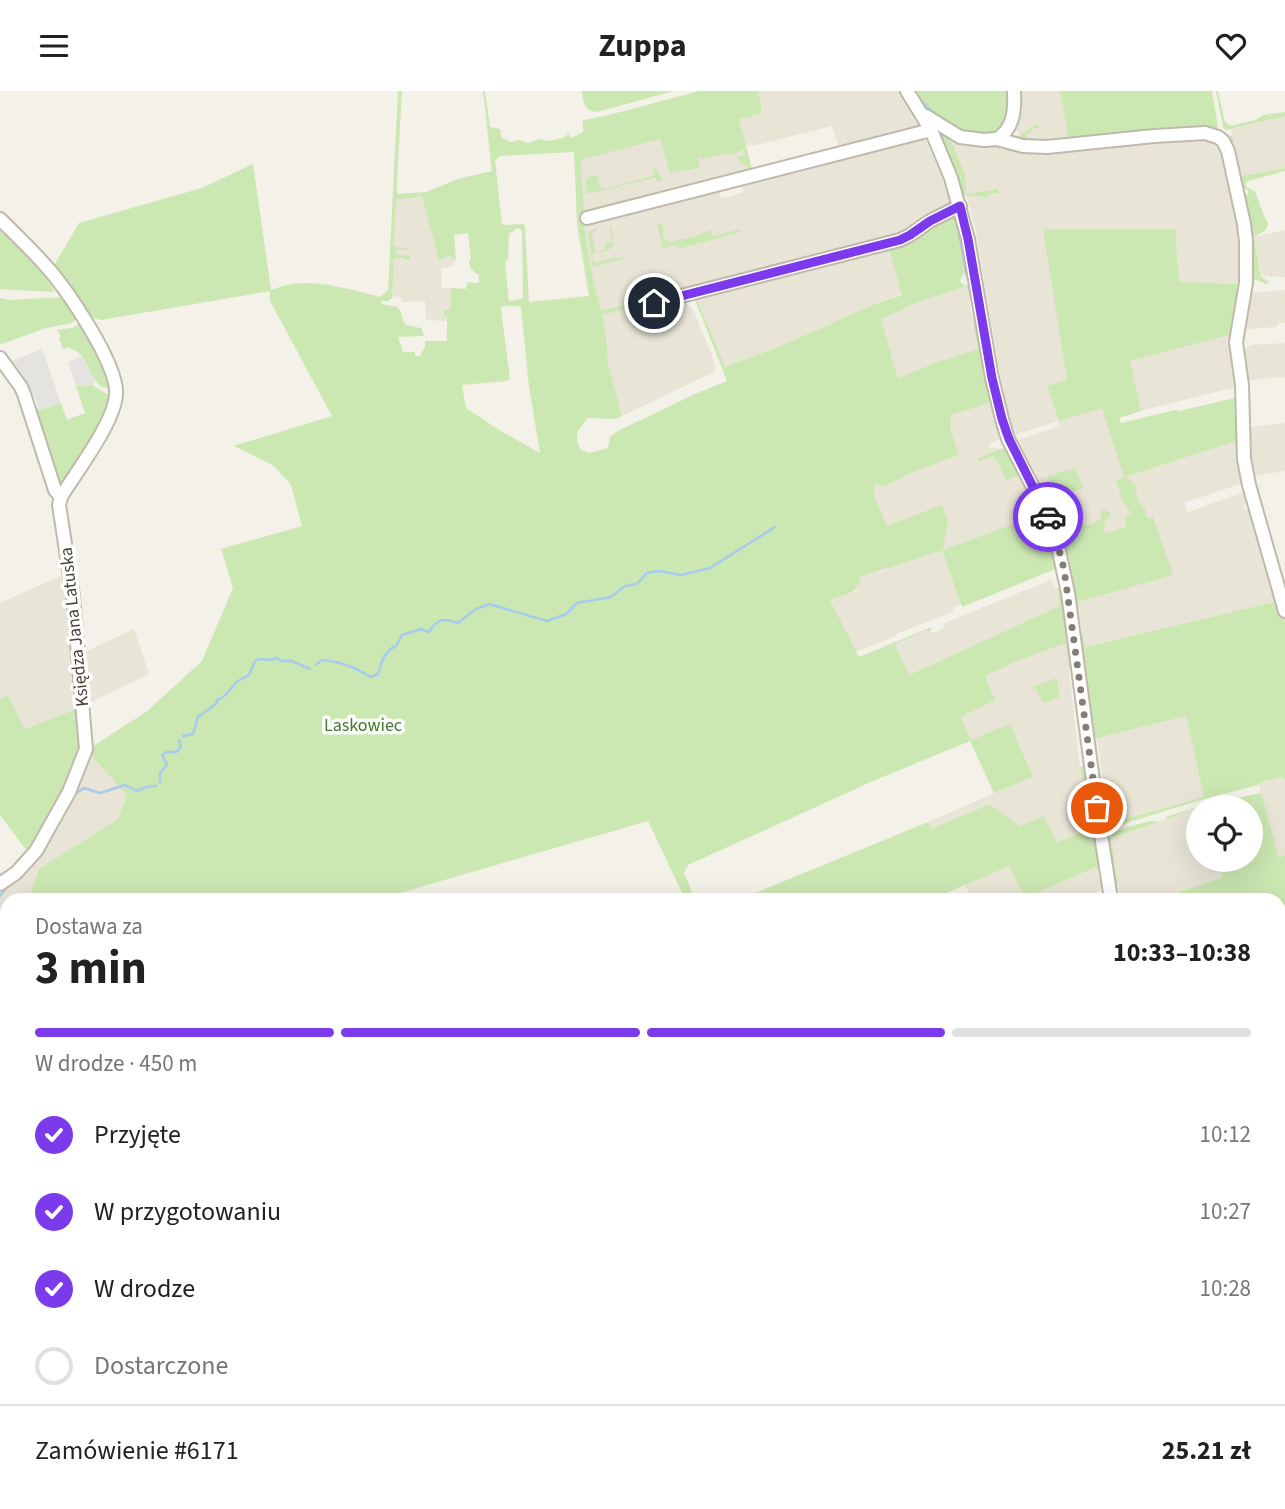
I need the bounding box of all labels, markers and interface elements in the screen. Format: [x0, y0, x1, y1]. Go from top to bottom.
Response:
text: Zuppa [598, 23, 687, 69]
icon: menu [35, 27, 73, 65]
icon: heart [1212, 27, 1250, 65]
pin [624, 273, 684, 333]
icon: home [635, 284, 673, 322]
courier [1013, 482, 1083, 552]
icon: car [1029, 498, 1067, 536]
street label: Księdza Jana Latuska [54, 546, 95, 708]
park label: Laskowiec [324, 713, 402, 738]
pin [1067, 778, 1127, 838]
icon: bag [1078, 789, 1116, 827]
map controls [1186, 795, 1263, 872]
button: locate [1186, 795, 1263, 872]
text: Dostawa za [35, 910, 143, 943]
text: 10:33–10:38 [1113, 934, 1251, 971]
text: 3 min [35, 936, 147, 1001]
text: W drodze · 450 m [35, 1047, 197, 1080]
icon: check [35, 1116, 73, 1154]
text: Przyjęte [94, 1116, 181, 1153]
text: 10:12 [1200, 1118, 1251, 1151]
icon: check [35, 1193, 73, 1231]
text: W przygotowaniu [94, 1193, 281, 1230]
text: 10:27 [1200, 1195, 1251, 1228]
icon: check [35, 1270, 73, 1308]
text: W drodze [94, 1270, 195, 1307]
text: 10:28 [1200, 1272, 1251, 1305]
text: Dostarczone [94, 1347, 228, 1384]
text: Zamówienie #6171 [35, 1432, 239, 1469]
text: 25.21 zł [1162, 1432, 1251, 1469]

